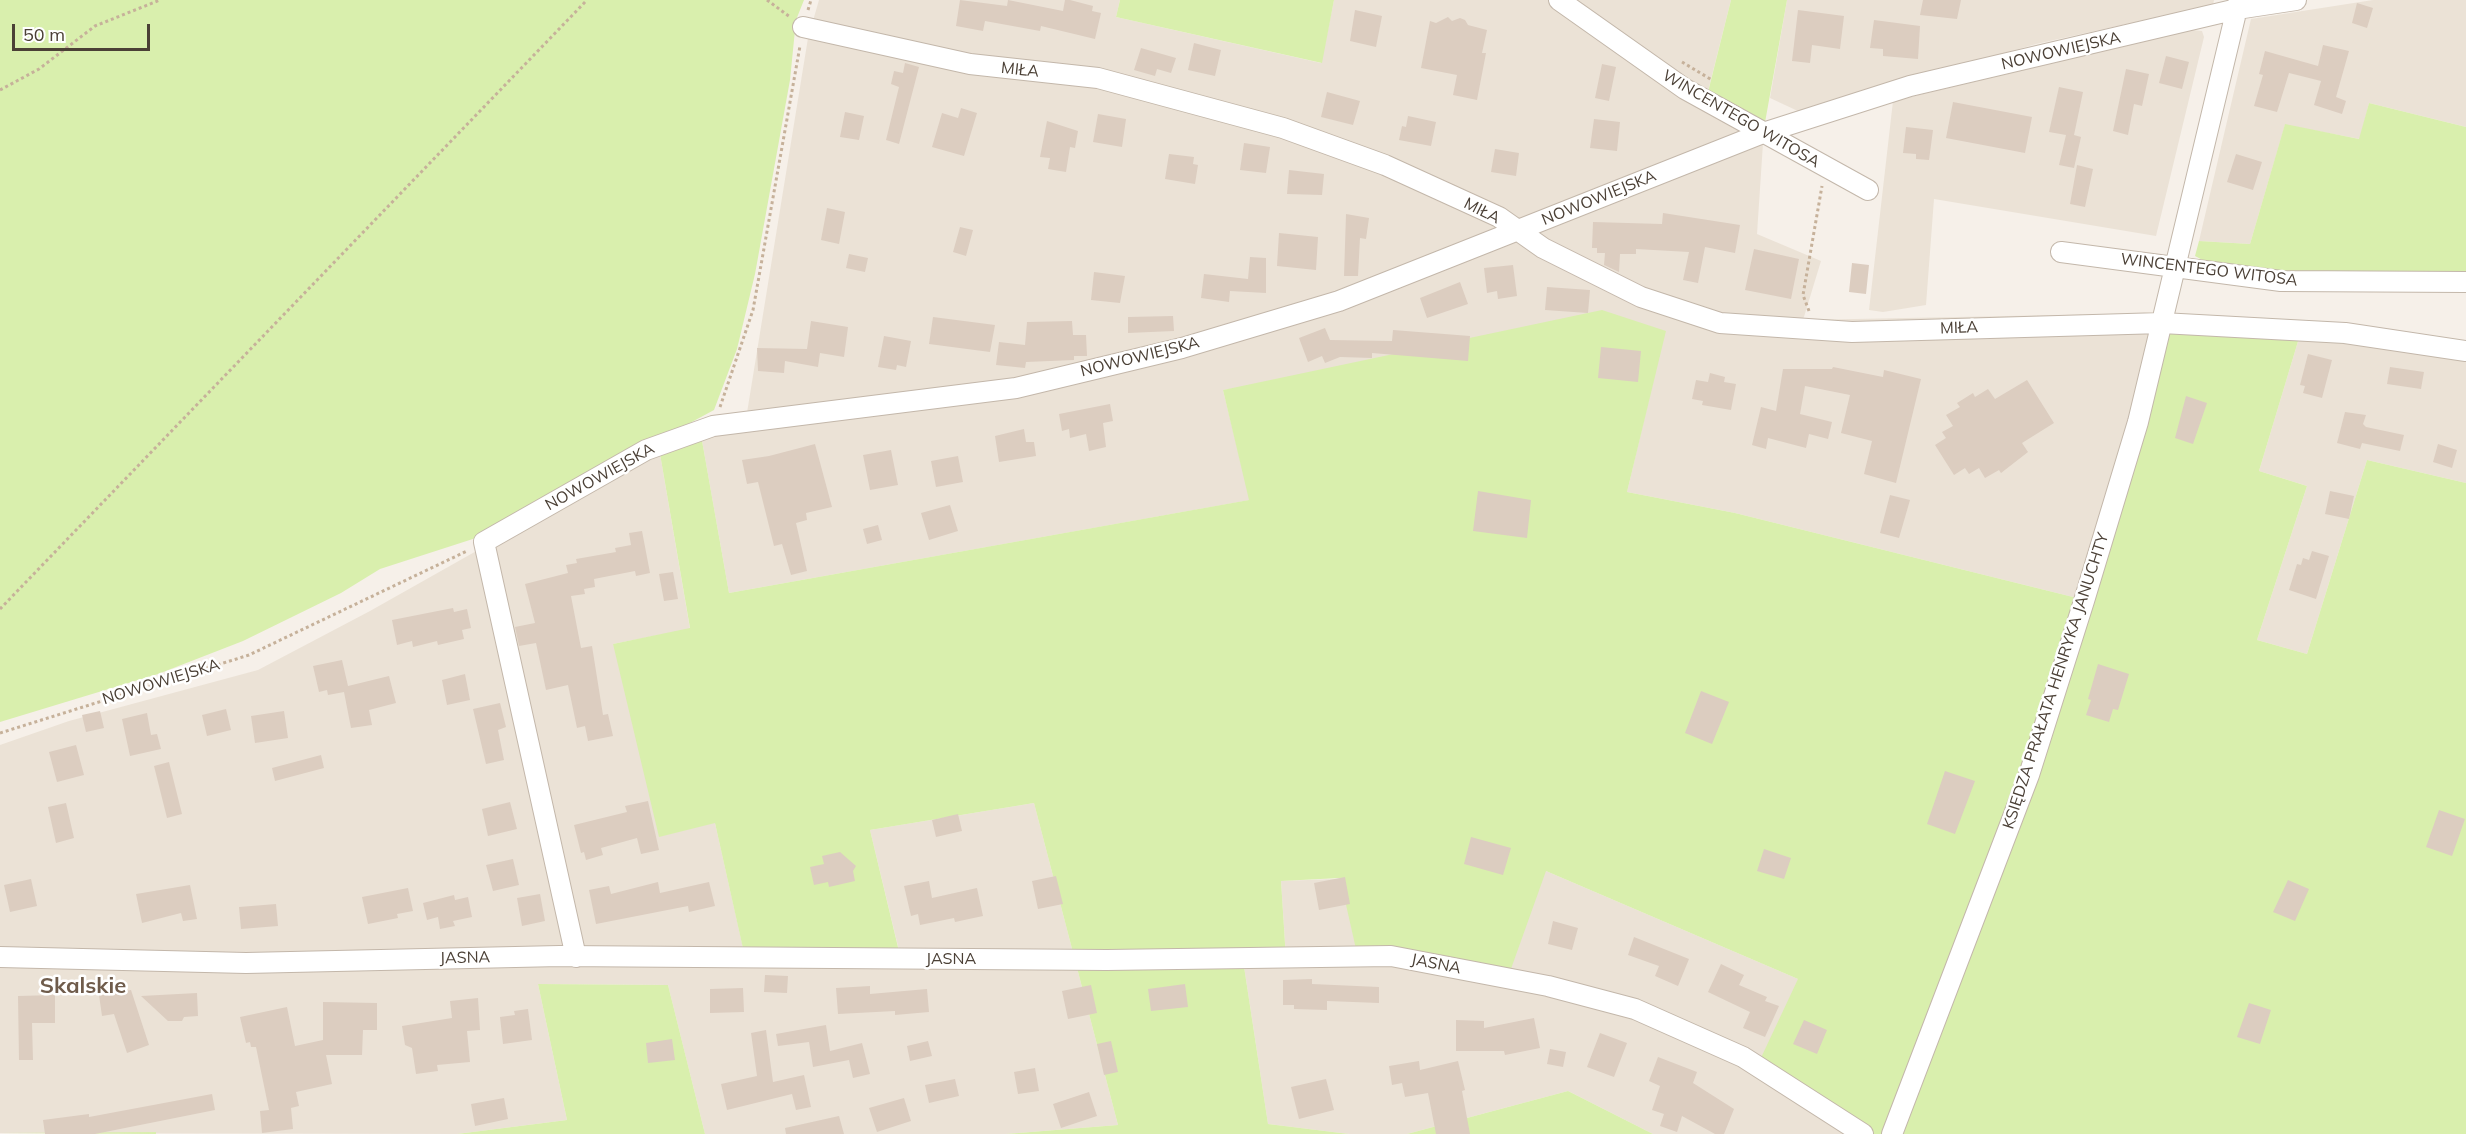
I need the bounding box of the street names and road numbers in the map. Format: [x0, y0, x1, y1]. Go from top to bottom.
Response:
street label: NOWOWIEJSKA [2000, 28, 2122, 74]
street label: MIŁA [1000, 58, 1040, 82]
street label: WINCENTEGO WITOSA [1659, 66, 1823, 172]
street label: NOWOWIEJSKA [1539, 166, 1659, 230]
street label: MIŁA [1461, 194, 1503, 228]
street label: WINCENTEGO WITOSA [2119, 250, 2299, 290]
street label: MIŁA [1940, 318, 1978, 338]
street label: NOWOWIEJSKA [1079, 333, 1201, 381]
street label: NOWOWIEJSKA [542, 439, 658, 515]
street label: KSIĘDZA PRAŁATA HENRYKA JANUCHTY [1999, 531, 2113, 831]
street label: NOWOWIEJSKA [100, 655, 222, 709]
street label: JASNA [440, 948, 490, 968]
street label: JASNA [926, 949, 976, 969]
street label: JASNA [1409, 950, 1463, 978]

